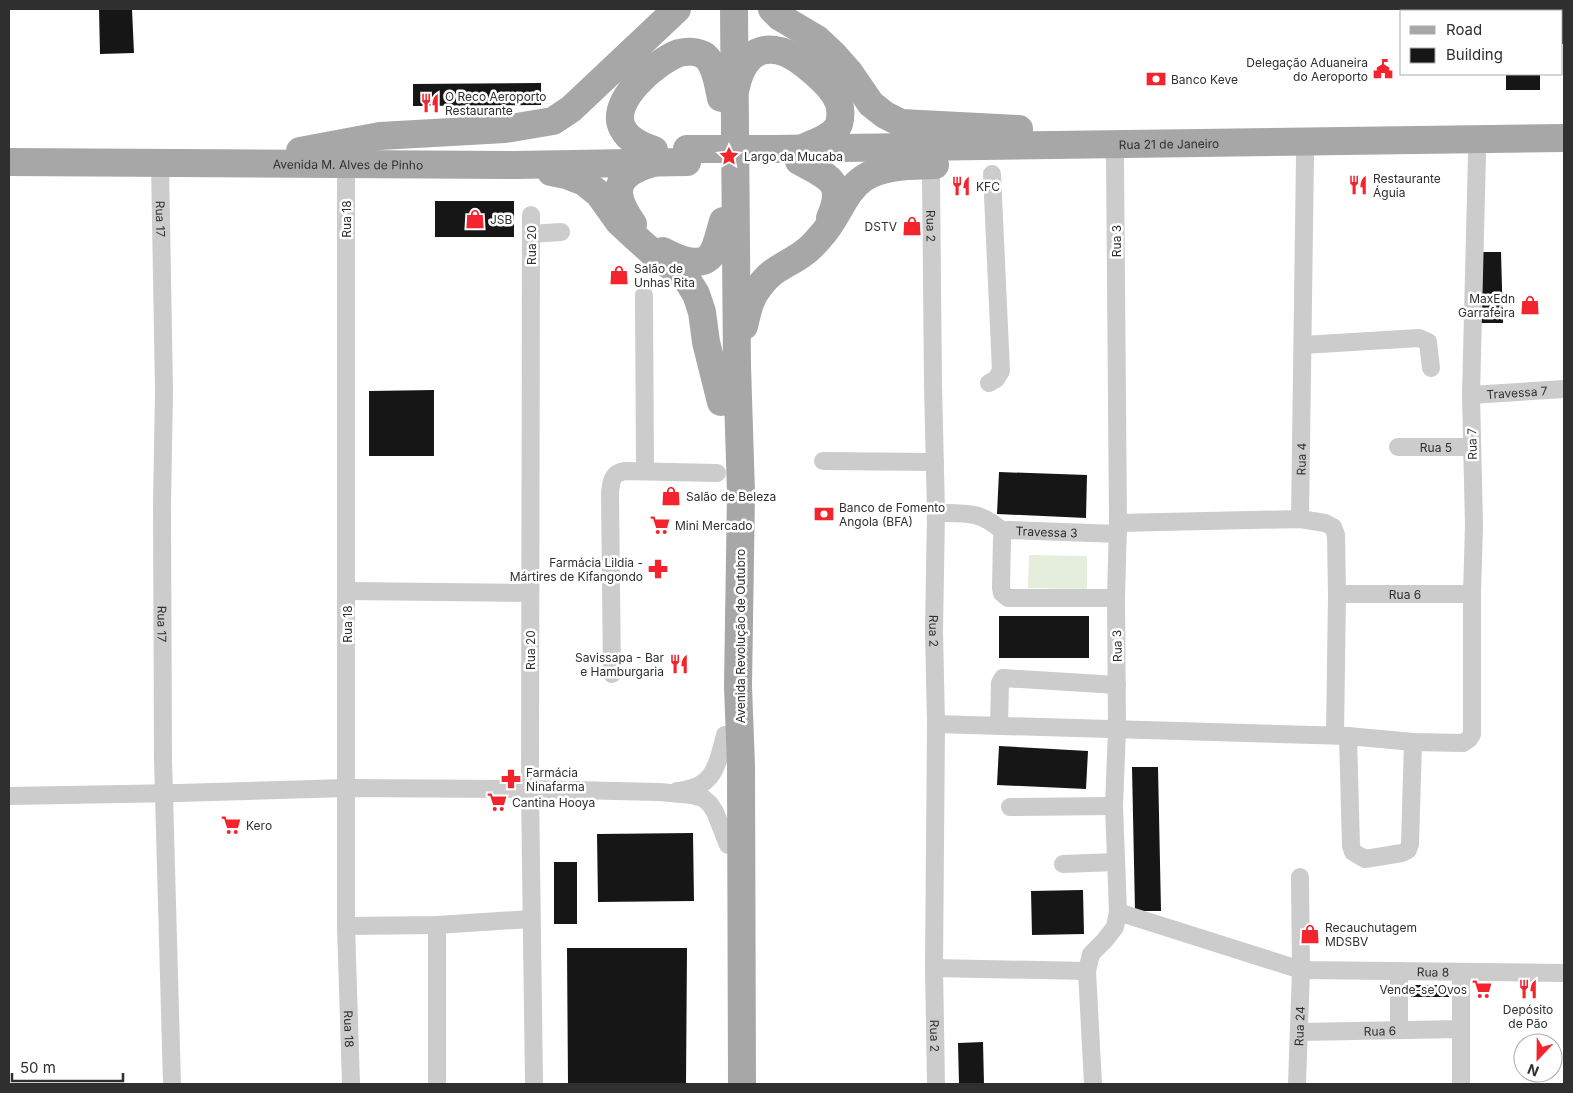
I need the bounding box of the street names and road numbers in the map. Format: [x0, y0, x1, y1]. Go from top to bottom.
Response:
street label: Rua 21 de Janeiro [1119, 135, 1219, 152]
street label: Avenida M. Alves de Pinho [273, 156, 423, 172]
street label: Rua 18 [339, 200, 354, 238]
street label: Rua 17 [153, 201, 169, 238]
street label: Rua 2 [924, 210, 939, 242]
street label: Rua 20 [524, 225, 539, 265]
street label: Rua 3 [1109, 225, 1124, 257]
street label: Travessa 7 [1486, 383, 1548, 401]
street label: Rua 7 [1464, 428, 1480, 460]
street label: Rua 5 [1420, 440, 1452, 455]
street label: Rua 4 [1293, 442, 1309, 475]
street label: Travessa 3 [1015, 523, 1078, 540]
street label: Avenida Revolução de Outubro [733, 549, 748, 723]
street label: Rua 6 [1389, 587, 1421, 602]
street label: Rua 18 [340, 605, 355, 643]
street label: Rua 17 [155, 606, 170, 643]
street label: Rua 2 [926, 615, 942, 647]
street label: Rua 20 [523, 630, 538, 670]
street label: Rua 3 [1109, 630, 1125, 662]
street label: Rua 8 [1417, 964, 1449, 979]
street label: Rua 24 [1291, 1006, 1307, 1046]
street label: Rua 18 [341, 1010, 357, 1048]
street label: Rua 2 [927, 1020, 943, 1052]
street label: Rua 6 [1364, 1023, 1396, 1038]

